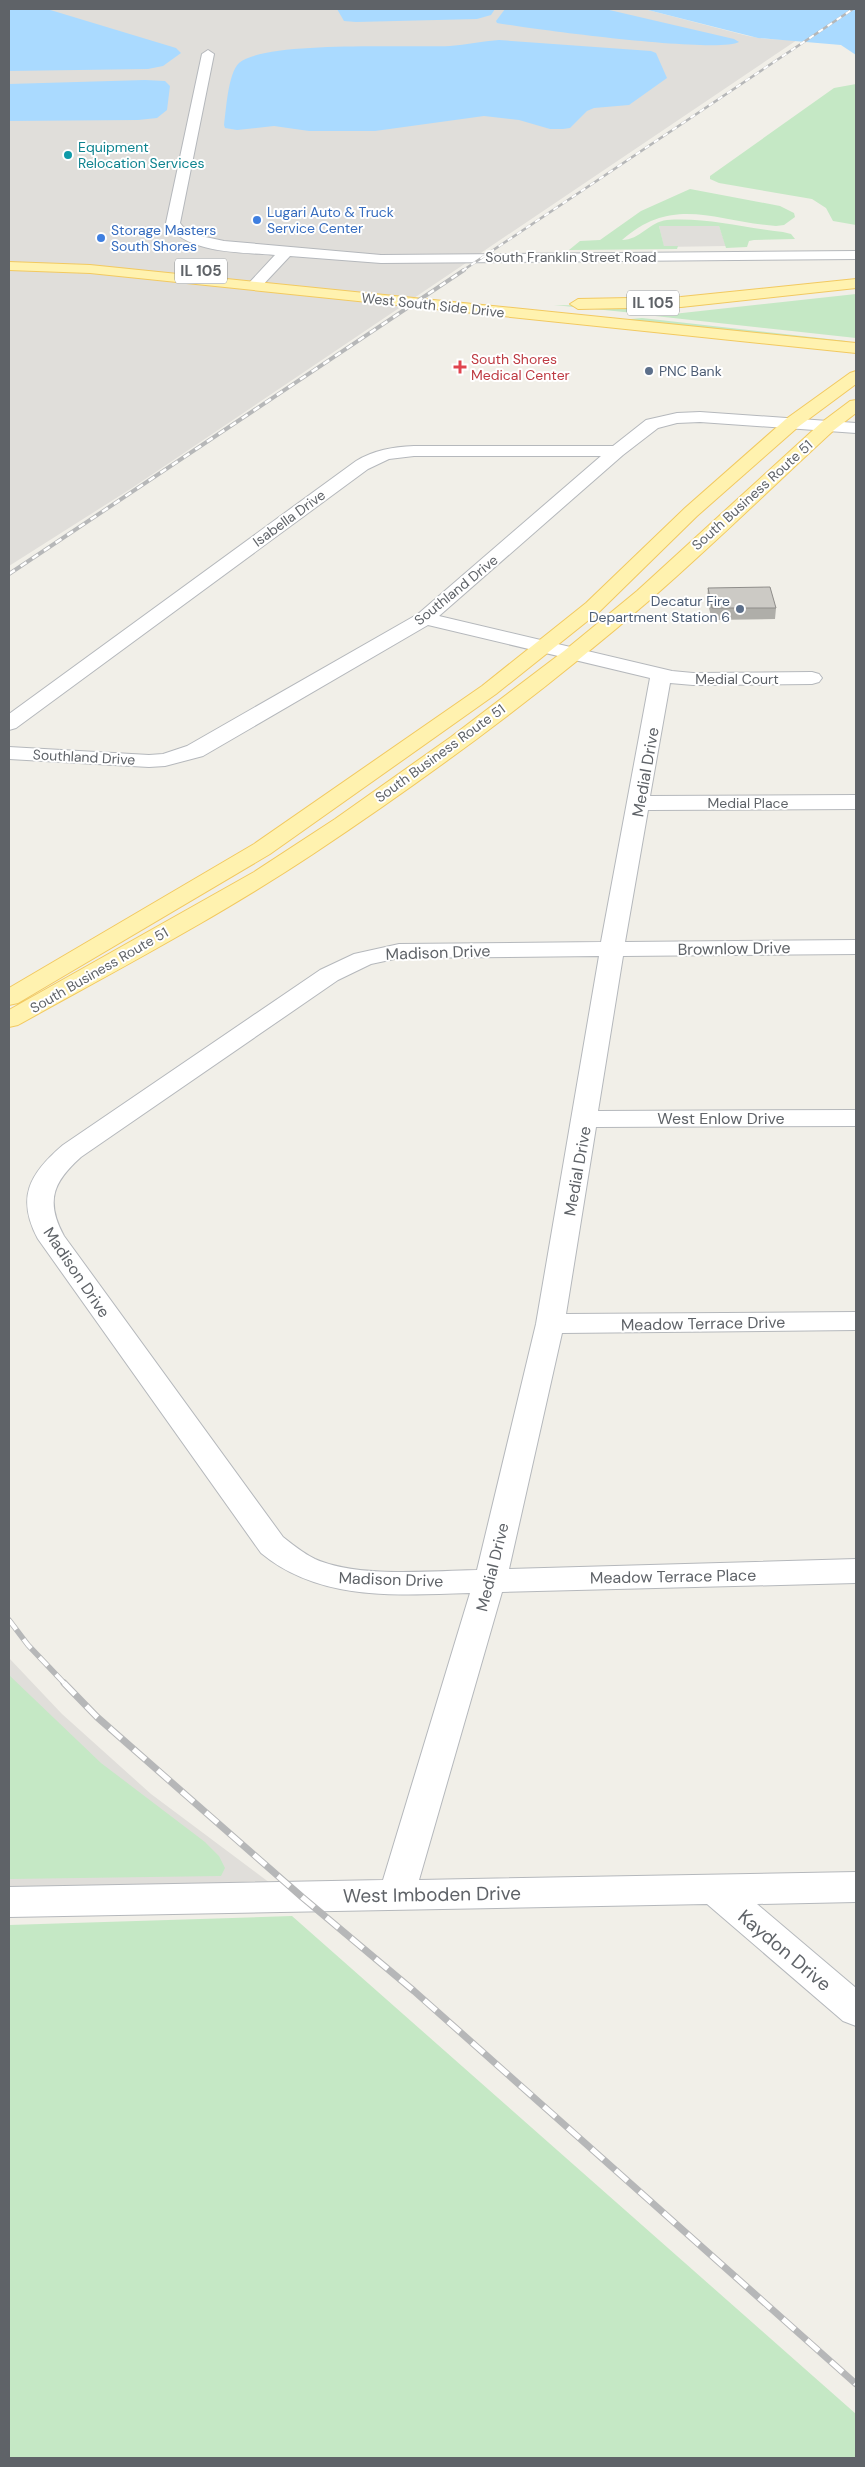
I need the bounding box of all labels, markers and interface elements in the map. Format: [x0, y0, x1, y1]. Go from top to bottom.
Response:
place label: Equipment Relocation Services [78, 138, 205, 172]
marker: Equipment Relocation Services [62, 149, 74, 161]
place label: Lugari Auto & Truck Service Center [267, 203, 394, 237]
marker: Lugari Auto & Truck Service Center [251, 214, 263, 226]
place label: Storage Masters South Shores [111, 221, 216, 255]
marker: Storage Masters South Shores [95, 232, 107, 244]
street label: South Franklin Street Road [485, 248, 657, 266]
road number: IL 105 [175, 258, 227, 284]
street label: West South Side Drive [361, 289, 505, 321]
road number: IL 105 [627, 290, 679, 316]
place label: South Shores Medical Center [471, 350, 570, 384]
marker: South Shores Medical Center [453, 360, 467, 374]
place label: PNC Bank [659, 362, 722, 380]
marker: PNC Bank [643, 365, 655, 377]
street label: South Business Route 51 [688, 436, 816, 554]
street label: Isabella Drive [249, 486, 329, 550]
street label: Southland Drive [411, 551, 501, 629]
place label: Decatur Fire Department Station 6 [589, 592, 730, 626]
marker: Decatur Fire Department Station 6 [734, 603, 746, 615]
street label: Medial Court [695, 670, 779, 688]
street label: South Business Route 51 [371, 700, 509, 806]
street label: Medial Drive [627, 726, 664, 819]
street label: Southland Drive [32, 745, 136, 769]
street label: Medial Place [707, 794, 789, 812]
street label: South Business Route 51 [27, 923, 171, 1017]
street label: Brownlow Drive [677, 937, 791, 960]
street label: Madison Drive [385, 940, 491, 965]
street label: West Enlow Drive [657, 1108, 785, 1129]
street label: Medial Drive [559, 1125, 596, 1218]
street label: Madison Drive [39, 1223, 115, 1322]
street label: Meadow Terrace Drive [621, 1312, 785, 1335]
street label: Medial Drive [471, 1521, 514, 1614]
street label: Meadow Terrace Place [590, 1565, 756, 1588]
street label: Madison Drive [338, 1567, 444, 1592]
street label: West Imboden Drive [343, 1880, 521, 1909]
street label: Kaydon Drive [733, 1904, 837, 1997]

